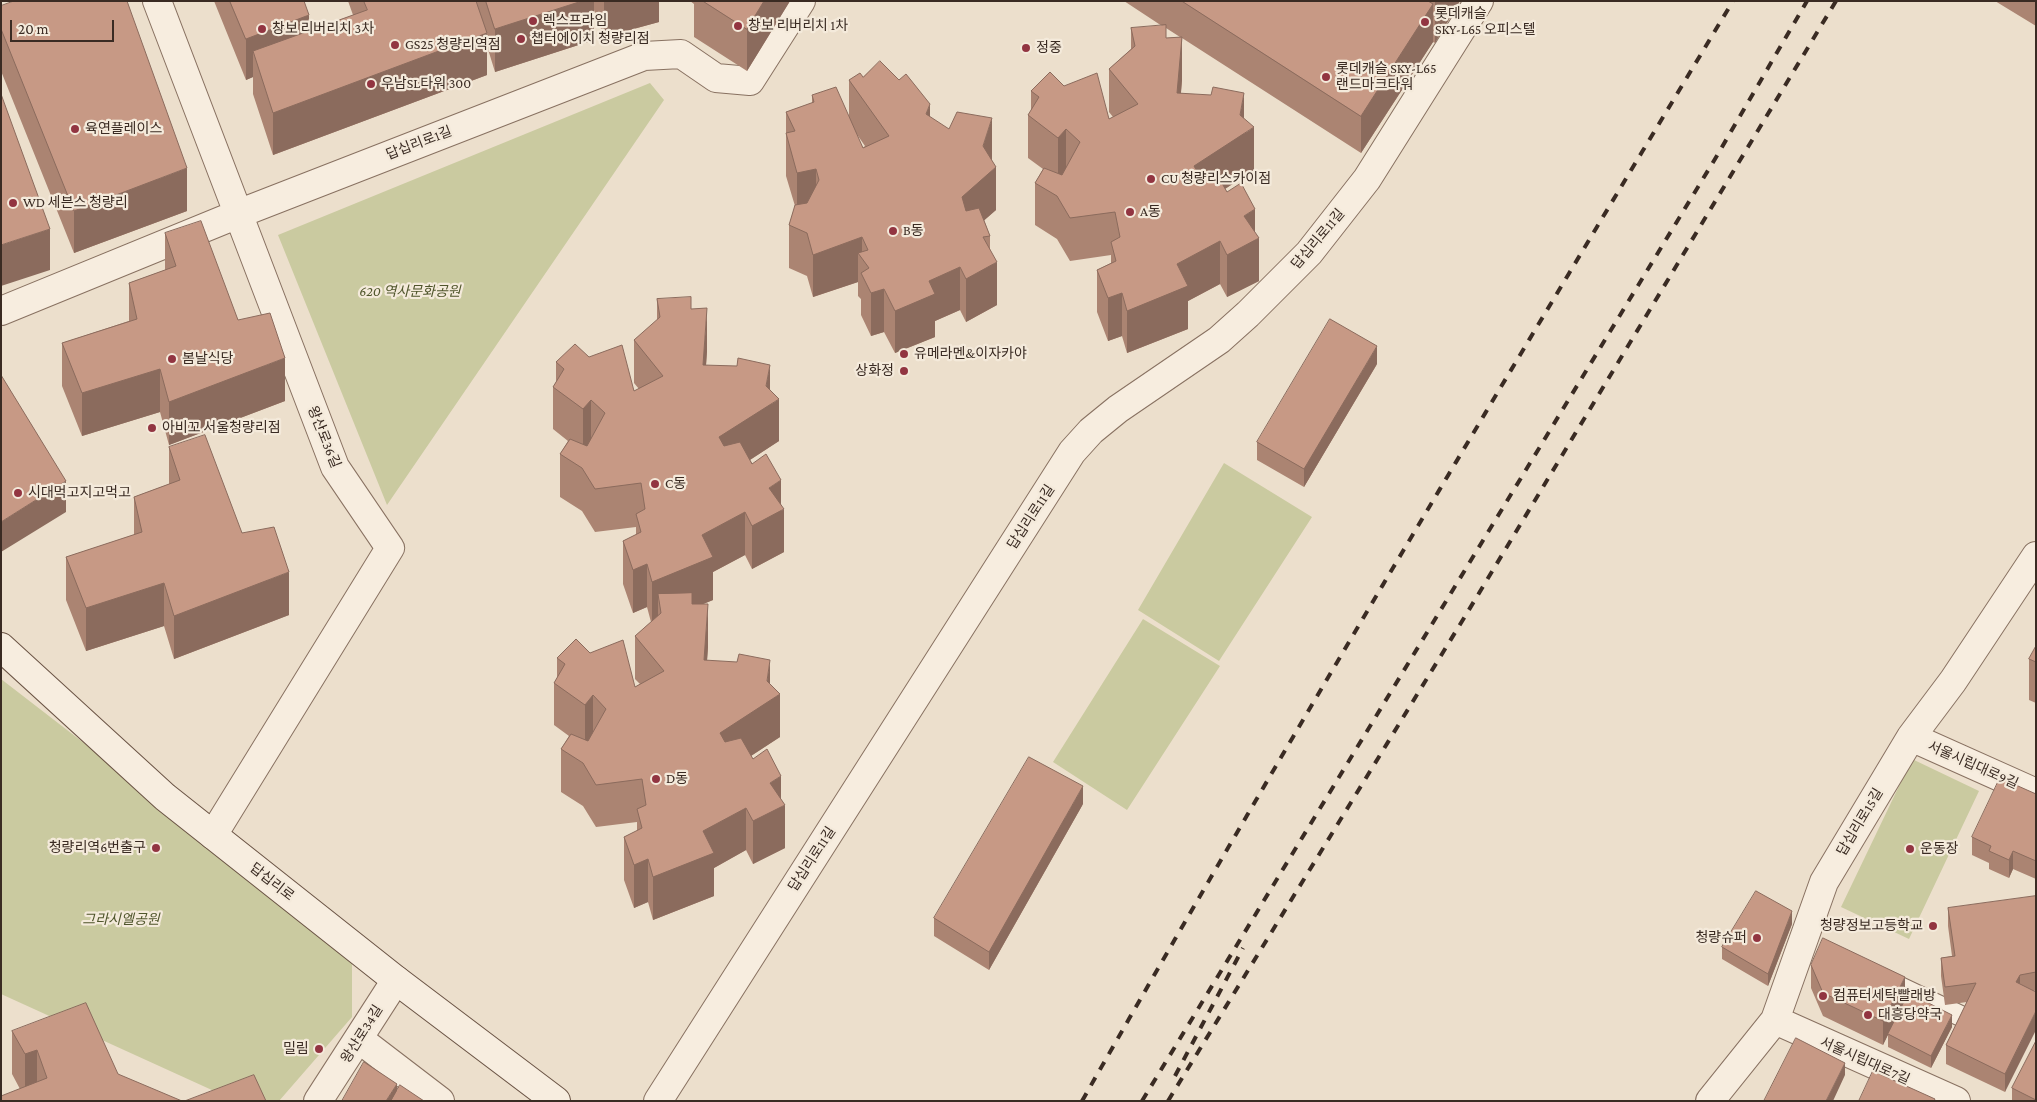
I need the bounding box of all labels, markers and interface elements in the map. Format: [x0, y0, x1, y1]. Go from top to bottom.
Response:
place label: 롯데캐슬 SKY-L65 오피스텔 [1435, 6, 1536, 38]
scale bar [12, 10, 116, 42]
place label: 렉스프라임 [543, 13, 607, 29]
marker: 렉스프라임 [527, 15, 539, 27]
marker: 롯데캐슬 SKY-L65 오피스텔 [1419, 16, 1431, 28]
place label: 창보 리버리치 1차 [748, 18, 848, 34]
marker: 창보 리버리치 1차 [732, 20, 744, 32]
text: 20 m [18, 21, 49, 37]
place label: 창보 리버리치 3차 [272, 21, 374, 37]
marker: 창보 리버리치 3차 [256, 23, 268, 35]
place label: 챕터에이치 청량리점 [531, 31, 650, 47]
marker: 챕터에이치 청량리점 [515, 33, 527, 45]
place label: GS25 청량리역점 [405, 37, 501, 53]
marker: GS25 청량리역점 [389, 39, 401, 51]
place label: 정중 [1036, 40, 1062, 56]
marker: 정중 [1020, 42, 1032, 54]
place label: 롯데캐슬 SKY-L65 랜드마크타워 [1336, 61, 1437, 94]
marker: 롯데캐슬 SKY-L65 랜드마크타워 [1320, 71, 1332, 83]
place label: 우남SL타워 300 [381, 76, 471, 92]
marker: 우남SL타워 300 [365, 78, 377, 90]
place label: 육연플레이스 [85, 121, 162, 137]
marker: 육연플레이스 [69, 123, 81, 135]
street label: 답십리로1길 [384, 123, 454, 163]
place label: CU 청량리스카이점 [1161, 171, 1271, 187]
marker: CU 청량리스카이점 [1145, 173, 1157, 185]
place label: WD 세븐스 청량리 [23, 195, 128, 211]
marker: WD 세븐스 청량리 [7, 197, 19, 209]
place label: A동 [1140, 204, 1161, 220]
street label: 답십리로11길 [1288, 205, 1348, 273]
marker: A동 [1124, 206, 1136, 218]
place label: B동 [903, 223, 924, 239]
marker: B동 [887, 225, 899, 237]
park label: 620 역사문화공원 [359, 284, 461, 300]
place label: 유메라멘&이자카야 [914, 346, 1027, 362]
marker: 유메라멘&이자카야 [898, 348, 910, 360]
place label: 봄날식당 [182, 351, 234, 367]
marker: 봄날식당 [166, 353, 178, 365]
place label: 상화정 [855, 363, 894, 379]
marker: 상화정 [898, 365, 910, 377]
street label: 왕산로36길 [304, 404, 344, 470]
place label: 아비꼬 서울청량리점 [162, 420, 281, 436]
marker: 아비꼬 서울청량리점 [146, 422, 158, 434]
place label: C동 [665, 476, 686, 492]
marker: C동 [649, 478, 661, 490]
street label: 답십리로11길 [1004, 482, 1058, 552]
place label: 시대먹고지고먹고 [28, 485, 131, 501]
marker: 시대먹고지고먹고 [12, 487, 24, 499]
street label: 서울시립대로9길 [1925, 738, 2021, 792]
place label: D동 [666, 771, 688, 787]
marker: D동 [650, 773, 662, 785]
street label: 답십리로15길 [1833, 785, 1887, 859]
street label: 답십리로11길 [785, 824, 839, 894]
place label: 청량리역6번출구 [49, 840, 146, 856]
place label: 운동장 [1920, 841, 1959, 857]
marker: 청량리역6번출구 [150, 842, 162, 854]
marker: 운동장 [1904, 843, 1916, 855]
street label: 답십리로 [247, 860, 297, 904]
park label: 그라시엘공원 [82, 912, 160, 928]
place label: 청량정보고등학교 [1820, 918, 1923, 934]
marker: 청량정보고등학교 [1927, 920, 1939, 932]
place label: 청량슈퍼 [1695, 930, 1747, 946]
marker: 청량슈퍼 [1751, 932, 1763, 944]
place label: 컴퓨터세탁빨래방 [1833, 988, 1936, 1004]
marker: 컴퓨터세탁빨래방 [1817, 990, 1829, 1002]
street label: 왕산로34길 [338, 1002, 386, 1066]
place label: 대흥당약국 [1878, 1007, 1942, 1023]
marker: 대흥당약국 [1862, 1009, 1874, 1021]
street label: 서울시립대로7길 [1817, 1034, 1913, 1088]
place label: 밀림 [283, 1041, 309, 1057]
marker: 밀림 [313, 1043, 325, 1055]

